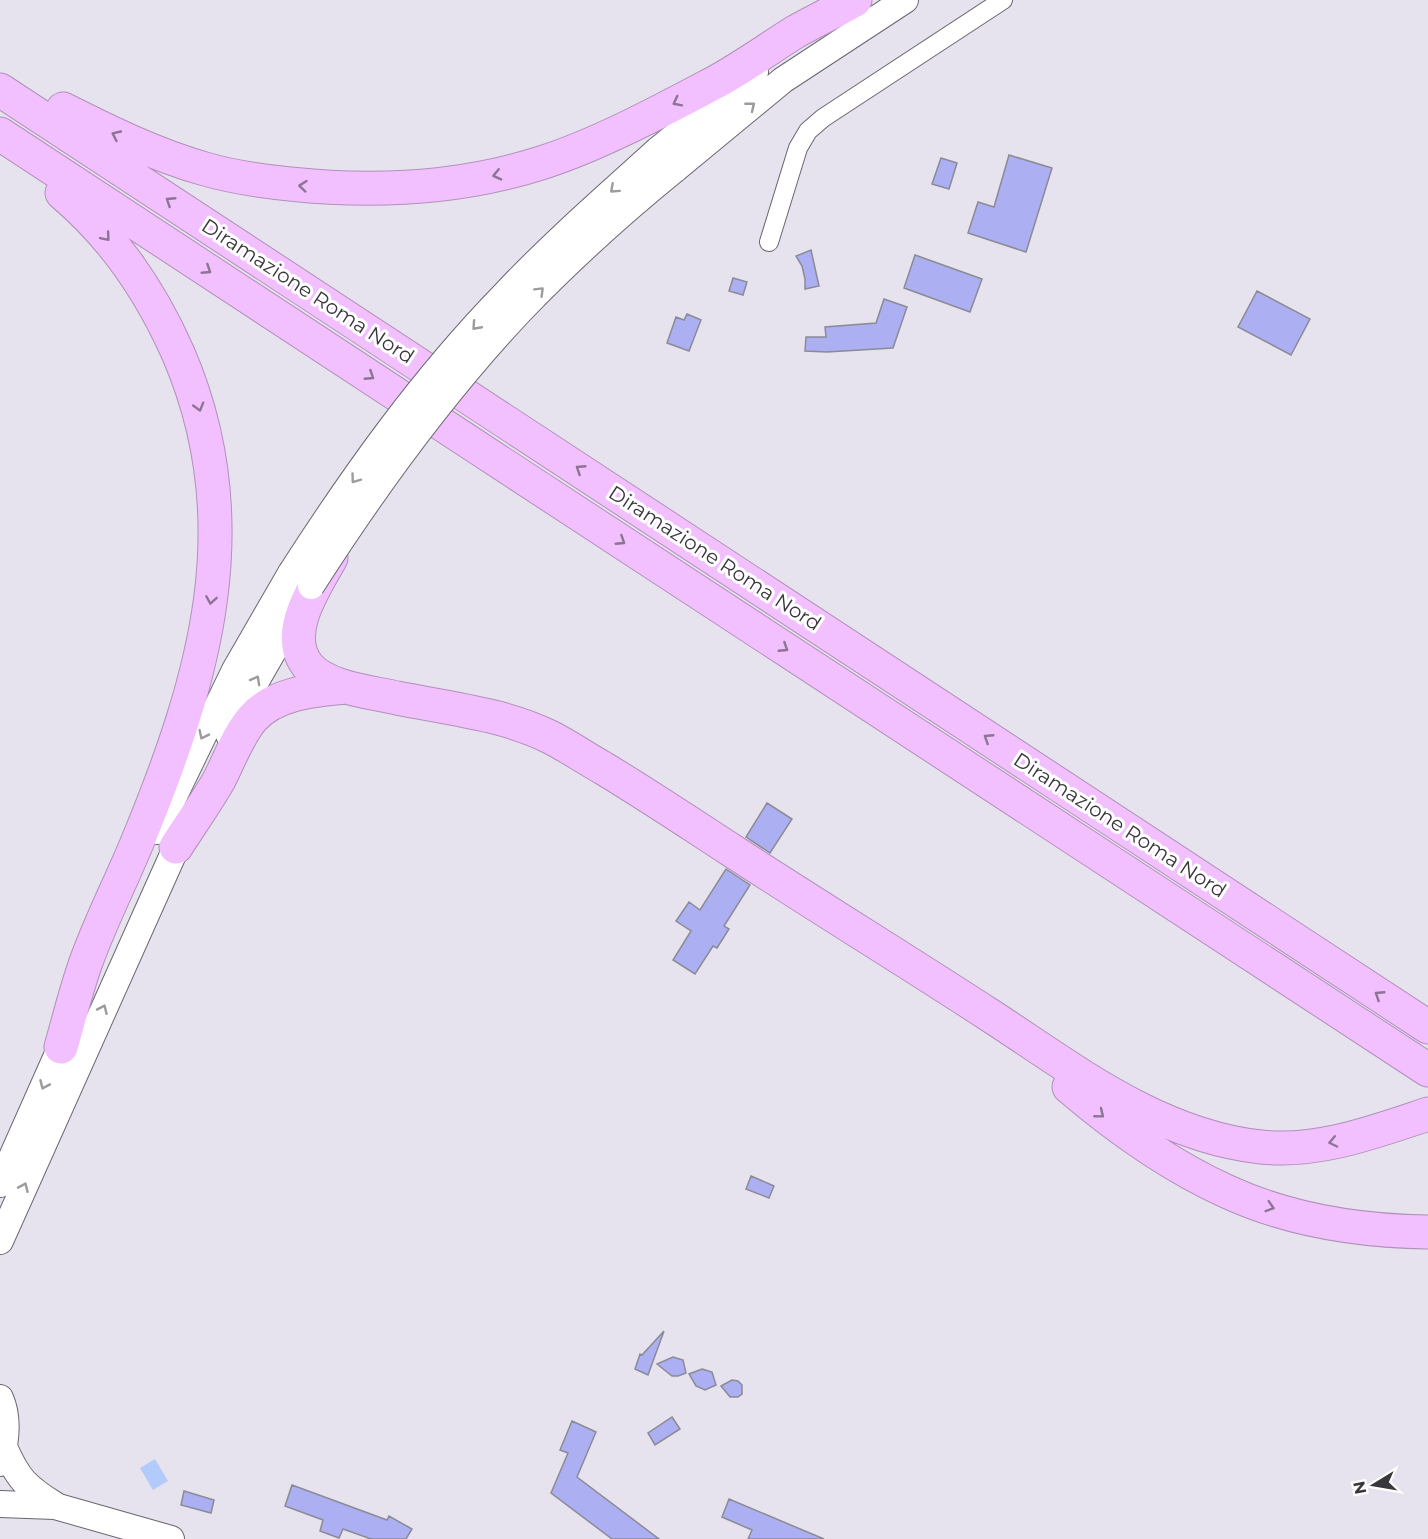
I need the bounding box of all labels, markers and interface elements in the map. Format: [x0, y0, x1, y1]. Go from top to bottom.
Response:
one-way arrow [673, 95, 683, 106]
one-way arrow [744, 102, 755, 113]
one-way arrow [111, 131, 122, 143]
one-way arrow [492, 168, 502, 181]
one-way arrow [299, 180, 308, 192]
one-way arrow [611, 182, 621, 193]
one-way arrow [166, 197, 177, 208]
street label: Diramazione Roma Nord [197, 213, 419, 369]
one-way arrow [99, 230, 110, 241]
one-way arrow [201, 262, 211, 274]
one-way arrow [533, 288, 544, 298]
one-way arrow [472, 319, 483, 330]
one-way arrow [364, 369, 375, 380]
one-way arrow [191, 402, 204, 412]
one-way arrow [575, 465, 586, 476]
one-way arrow [351, 472, 362, 483]
street label: Diramazione Roma Nord [604, 480, 826, 636]
one-way arrow [615, 534, 626, 545]
one-way arrow [205, 596, 217, 605]
one-way arrow [778, 641, 788, 653]
one-way arrow [249, 676, 260, 686]
one-way arrow [198, 729, 210, 740]
one-way arrow [984, 733, 994, 745]
street label: Diramazione Roma Nord [1009, 747, 1231, 903]
one-way arrow [1375, 991, 1386, 1002]
one-way arrow [96, 1004, 108, 1015]
one-way arrow [39, 1078, 51, 1089]
one-way arrow [1094, 1106, 1105, 1117]
one-way arrow [1329, 1135, 1339, 1148]
one-way arrow [17, 1183, 29, 1194]
one-way arrow [1264, 1200, 1275, 1212]
north arrow [1344, 1455, 1404, 1515]
text: N [1349, 1480, 1370, 1496]

